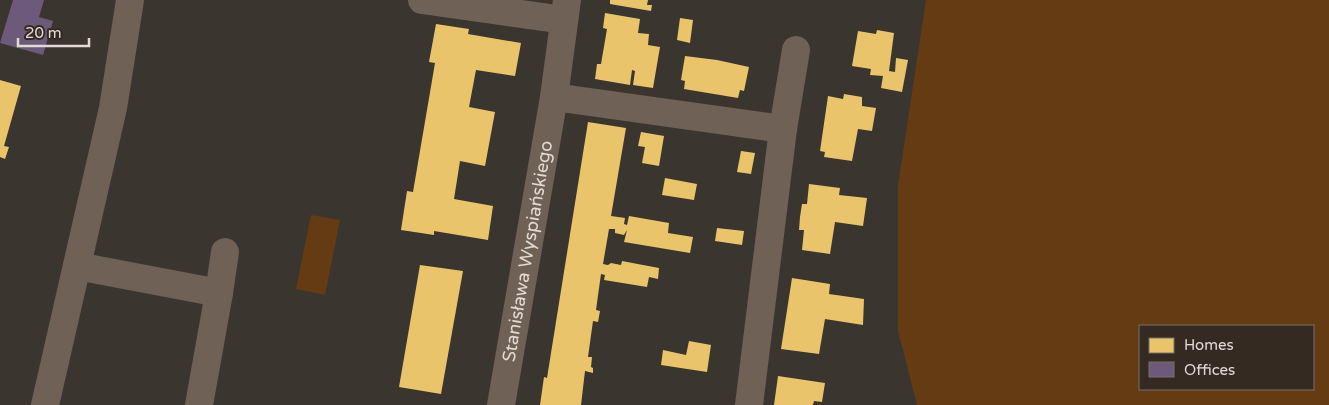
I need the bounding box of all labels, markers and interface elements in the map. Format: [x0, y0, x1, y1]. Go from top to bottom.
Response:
scale bar [18, 15, 89, 47]
text: 20 m [25, 24, 62, 42]
street label: Stanisława Wyspiańskiego [498, 139, 557, 364]
legend [1139, 325, 1314, 390]
text: Homes [1184, 336, 1234, 354]
text: Offices [1184, 361, 1235, 379]

